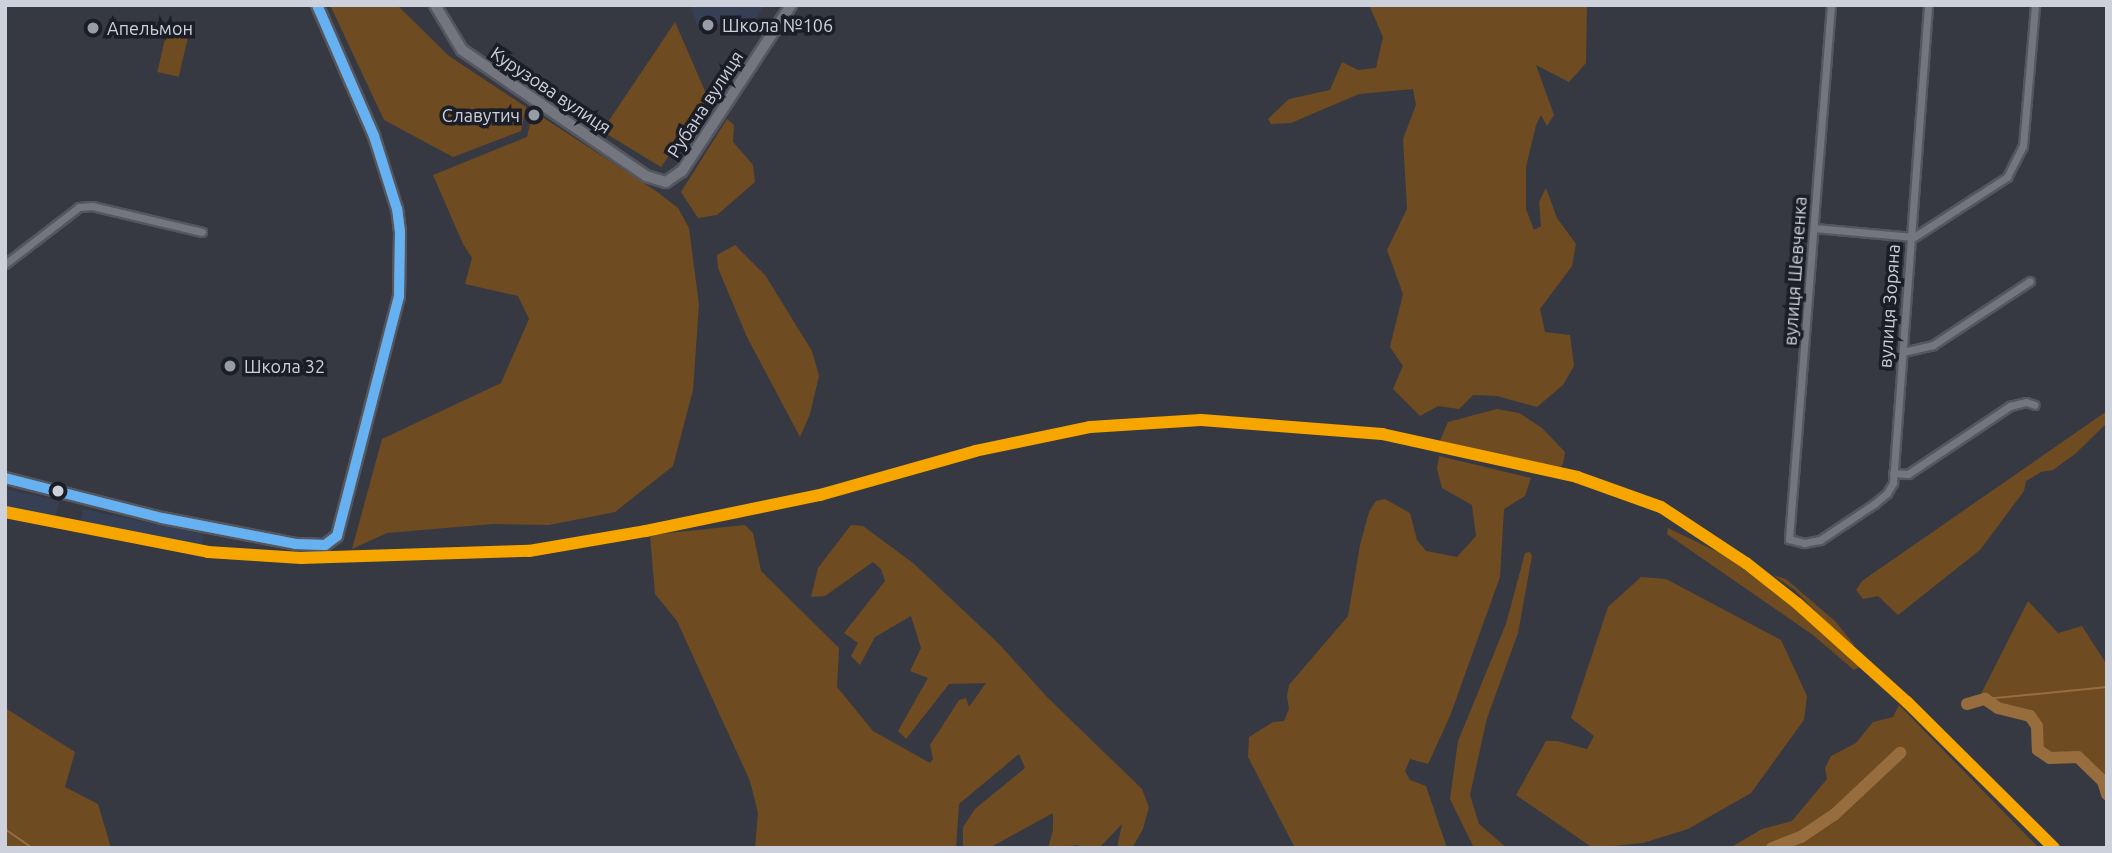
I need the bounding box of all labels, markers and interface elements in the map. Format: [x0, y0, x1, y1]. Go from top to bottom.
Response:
place label: Школа №106 [722, 14, 833, 36]
place label: Апельмон [107, 17, 193, 39]
marker: Школа №106 [700, 17, 716, 33]
marker: Апельмон [85, 20, 101, 36]
street label: Курузова вулиця [487, 42, 615, 138]
street label: Рубана вулиця [662, 47, 748, 161]
place label: Славутич [442, 104, 520, 126]
marker: Славутич [526, 107, 542, 123]
street label: вулиця Шевченка [1779, 196, 1811, 346]
street label: вулиця Зоряна [1874, 243, 1904, 369]
place label: Школа 32 [244, 355, 325, 377]
marker: Школа 32 [222, 358, 238, 374]
unlabelled marker [51, 484, 65, 498]

